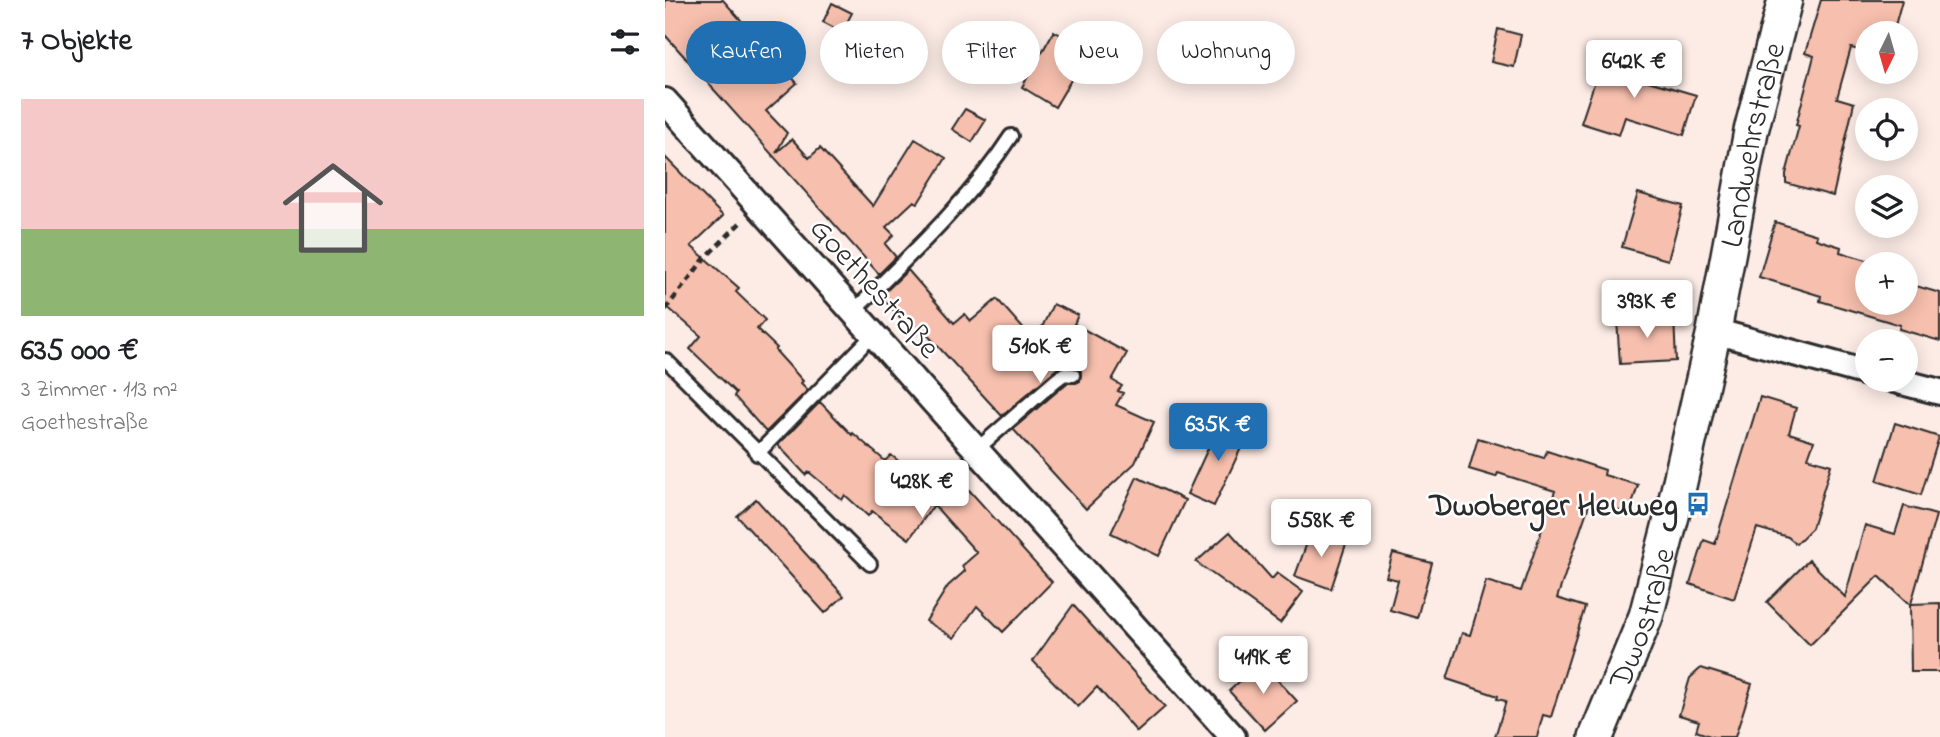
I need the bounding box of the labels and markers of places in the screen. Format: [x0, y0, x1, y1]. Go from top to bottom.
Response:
pin: 642K € [1577, 41, 1691, 100]
pin: 393K € [1590, 280, 1704, 340]
pin: 510K € [983, 326, 1097, 385]
pin: 635K € [1161, 404, 1275, 463]
pin: 428K € [865, 461, 979, 520]
place label: Dwoberger Heuweg [1427, 484, 1678, 532]
bus stop icon: Dwoberger Heuweg [1684, 490, 1712, 518]
pin: 558K € [1264, 500, 1378, 559]
pin: 419K € [1206, 636, 1320, 696]

